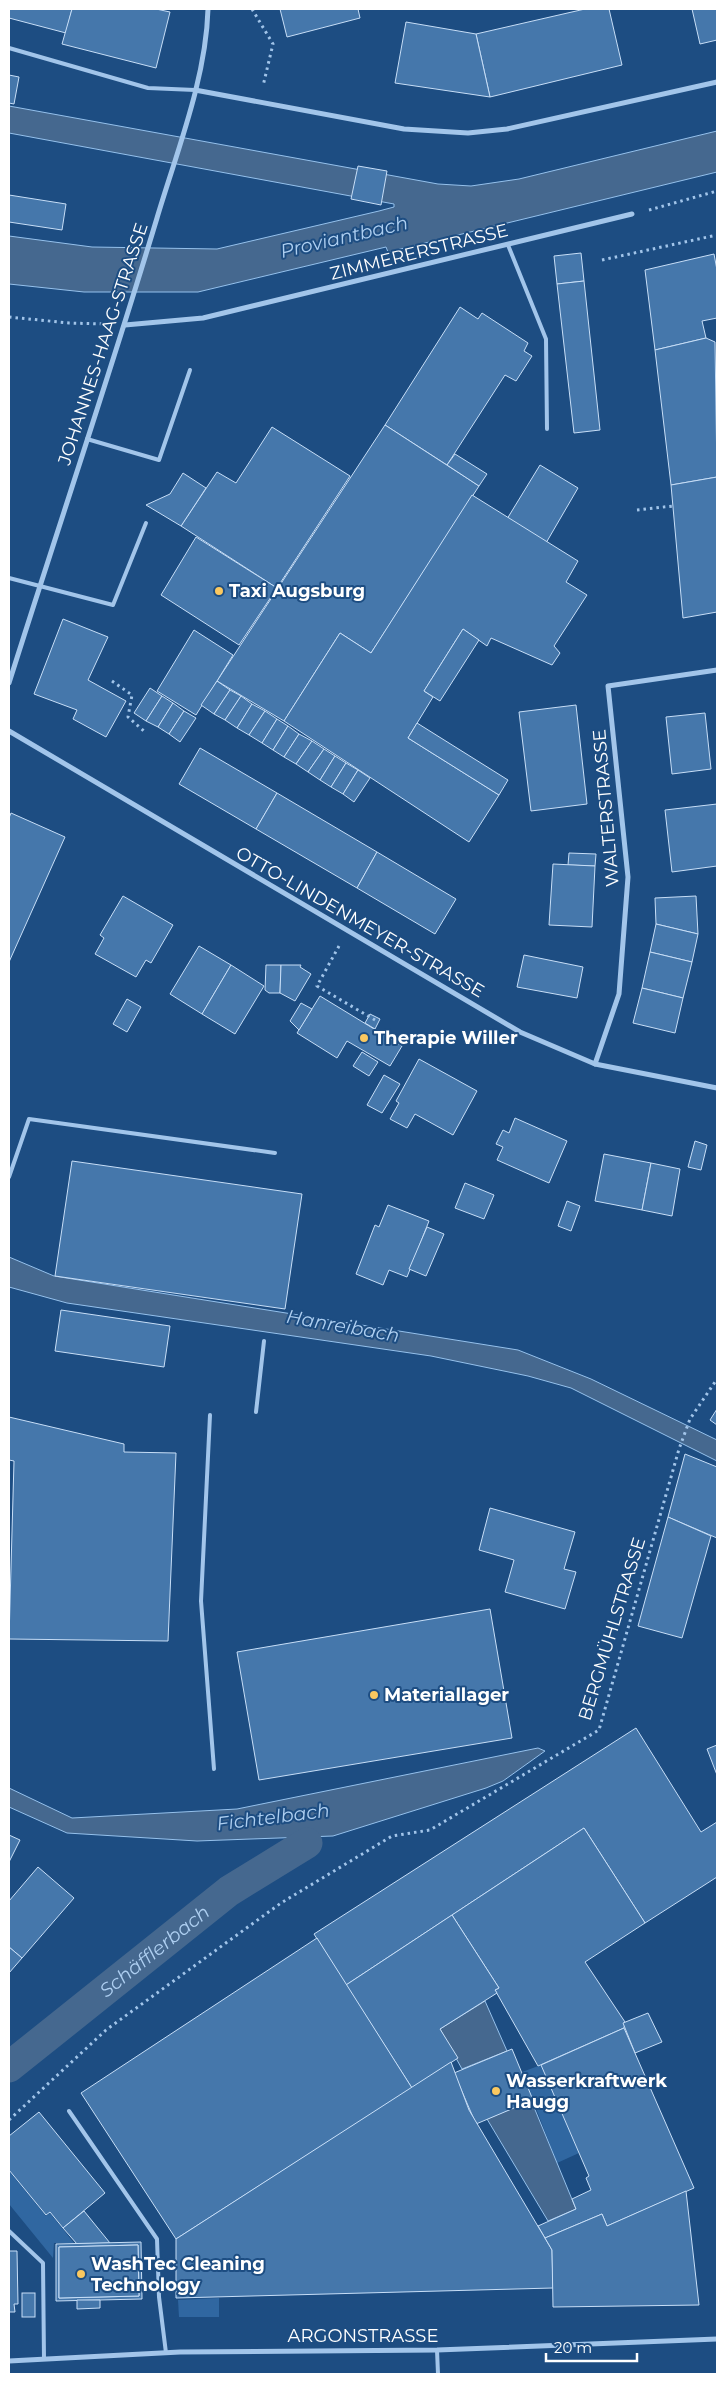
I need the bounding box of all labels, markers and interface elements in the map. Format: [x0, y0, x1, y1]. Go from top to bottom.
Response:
water label: Proviantbach [278, 211, 410, 263]
street label: ZIMMERERSTRASSE [328, 219, 510, 285]
street label: JOHANNES-HAAG-STRASSE [53, 220, 153, 469]
place label: Taxi Augsburg [229, 580, 365, 602]
marker: Taxi Augsburg [213, 585, 225, 597]
street label: WALTERSTRASSE [588, 728, 624, 888]
street label: OTTO-LINDENMEYER-STRASSE [232, 842, 488, 1002]
place label: Therapie Willer [374, 1027, 518, 1049]
marker: Therapie Willer [358, 1032, 370, 1044]
water label: Hanreibach [285, 1305, 401, 1347]
street label: BERGMÜHLSTRASSE [574, 1535, 650, 1723]
place label: Materiallager [384, 1684, 509, 1706]
marker: Materiallager [368, 1689, 380, 1701]
water label: Fichtelbach [215, 1799, 331, 1835]
water label: Schäfflerbach [95, 1900, 214, 2002]
place label: Wasserkraftwerk Haugg [506, 2070, 667, 2113]
marker: Wasserkraftwerk Haugg [490, 2085, 502, 2097]
place label: WashTec Cleaning Technology [91, 2253, 265, 2296]
marker: WashTec Cleaning Technology [75, 2268, 87, 2280]
street label: ARGONSTRASSE [288, 2325, 438, 2347]
scale bar [546, 2330, 637, 2362]
text: 20 m [554, 2338, 592, 2357]

